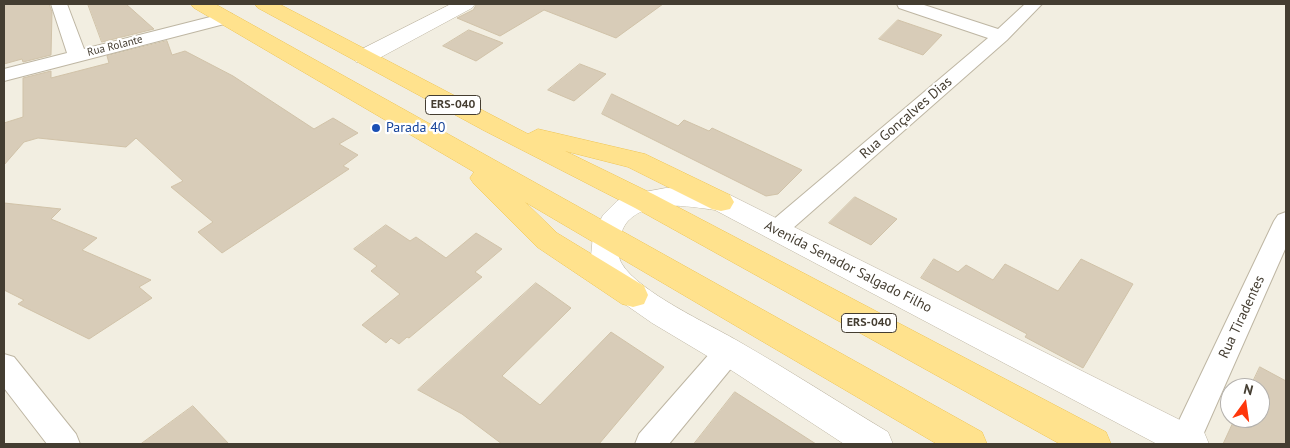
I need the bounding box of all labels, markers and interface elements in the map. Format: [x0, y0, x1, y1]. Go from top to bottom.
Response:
street label: Rua Rolante [86, 33, 144, 59]
street label: Rua Gonçalves Dias [856, 73, 956, 163]
road number: ERS-040 [426, 96, 480, 114]
place label: Parada 40 [386, 120, 445, 136]
marker: Parada 40 [370, 122, 382, 134]
street label: Avenida Senador Salgado Filho [761, 217, 935, 317]
street label: Rua Tiradentes [1215, 273, 1269, 361]
road number: ERS-040 [842, 314, 896, 332]
north arrow [1220, 378, 1270, 428]
text: N [1242, 380, 1255, 399]

